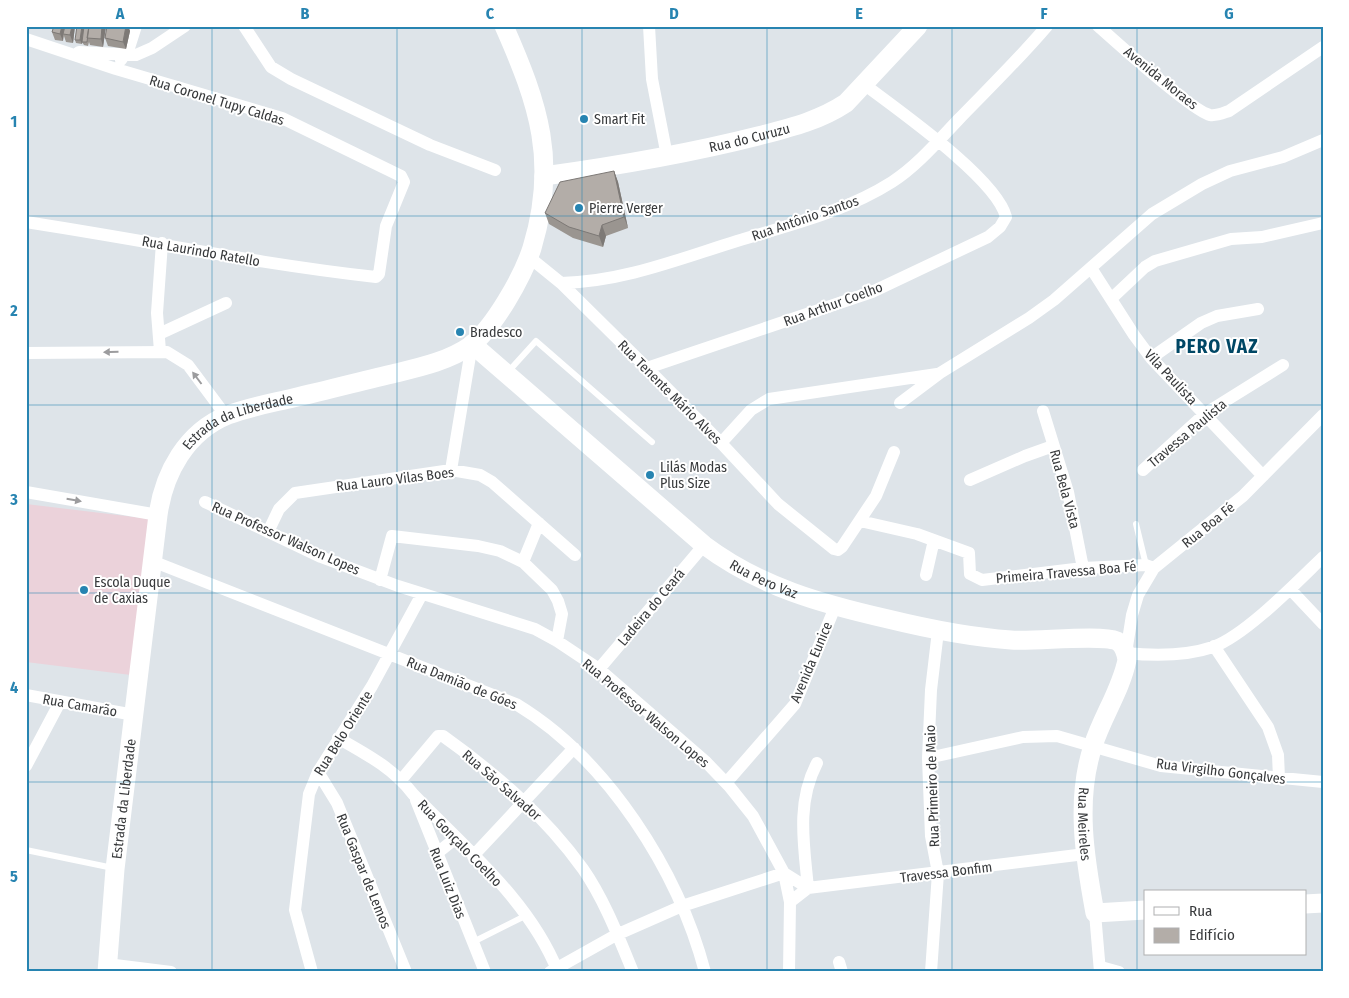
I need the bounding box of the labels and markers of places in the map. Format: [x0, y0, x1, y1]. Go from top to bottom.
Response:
place label: Smart Fit [594, 111, 646, 128]
marker: Smart Fit [578, 113, 590, 125]
place label: Pierre Verger [589, 200, 663, 217]
marker: Pierre Verger [573, 202, 585, 214]
place label: Bradesco [470, 324, 522, 341]
marker: Bradesco [454, 326, 466, 338]
place label: Lilás Modas Plus Size [660, 459, 727, 492]
marker: Lilás Modas Plus Size [644, 469, 656, 481]
place label: Escola Duque de Caxias [94, 574, 171, 607]
marker: Escola Duque de Caxias [78, 584, 90, 596]

